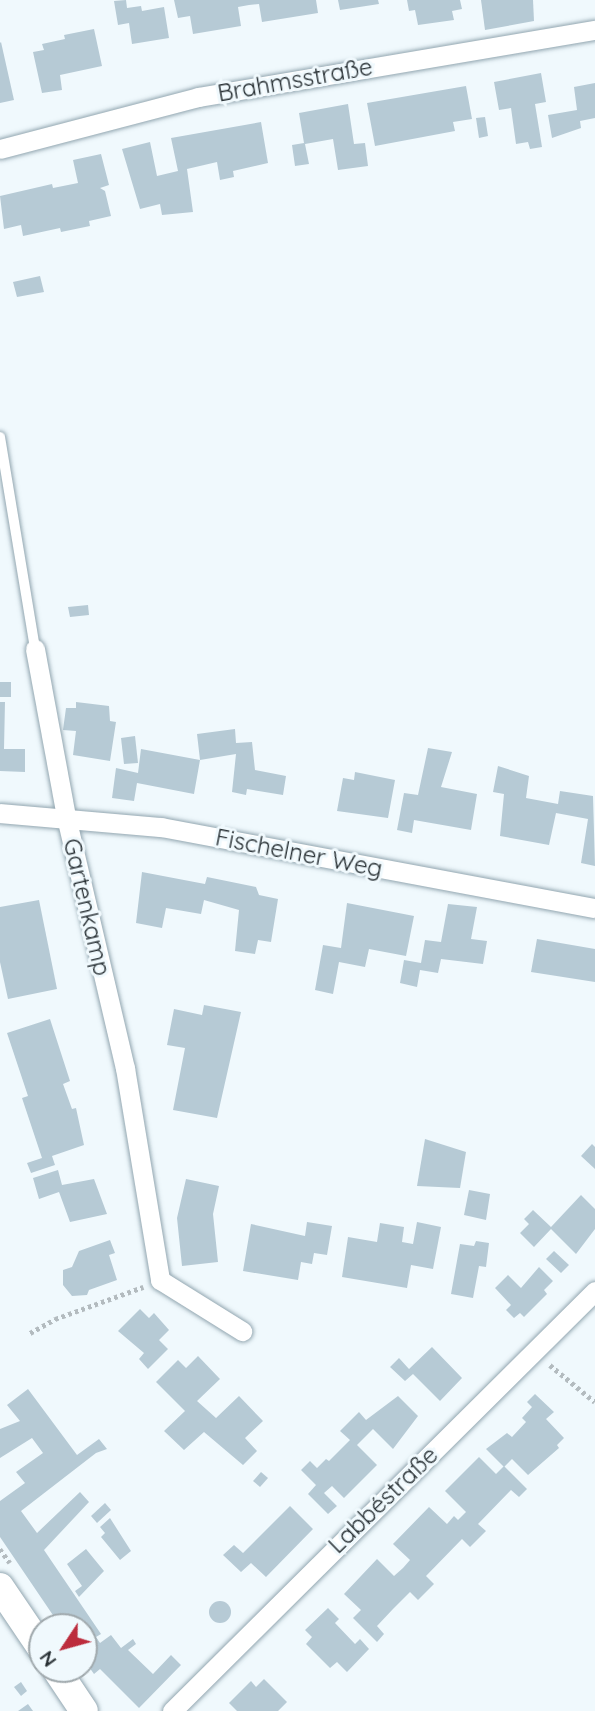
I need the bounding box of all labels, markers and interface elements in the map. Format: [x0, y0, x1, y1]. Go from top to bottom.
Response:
street label: Brahmsstraße [215, 52, 375, 108]
street label: Fischelner Weg [213, 823, 385, 883]
street label: Gartenkamp [57, 836, 117, 978]
street label: Labbéstraße [322, 1441, 444, 1559]
north arrow [28, 1613, 98, 1683]
text: N [34, 1646, 61, 1672]

